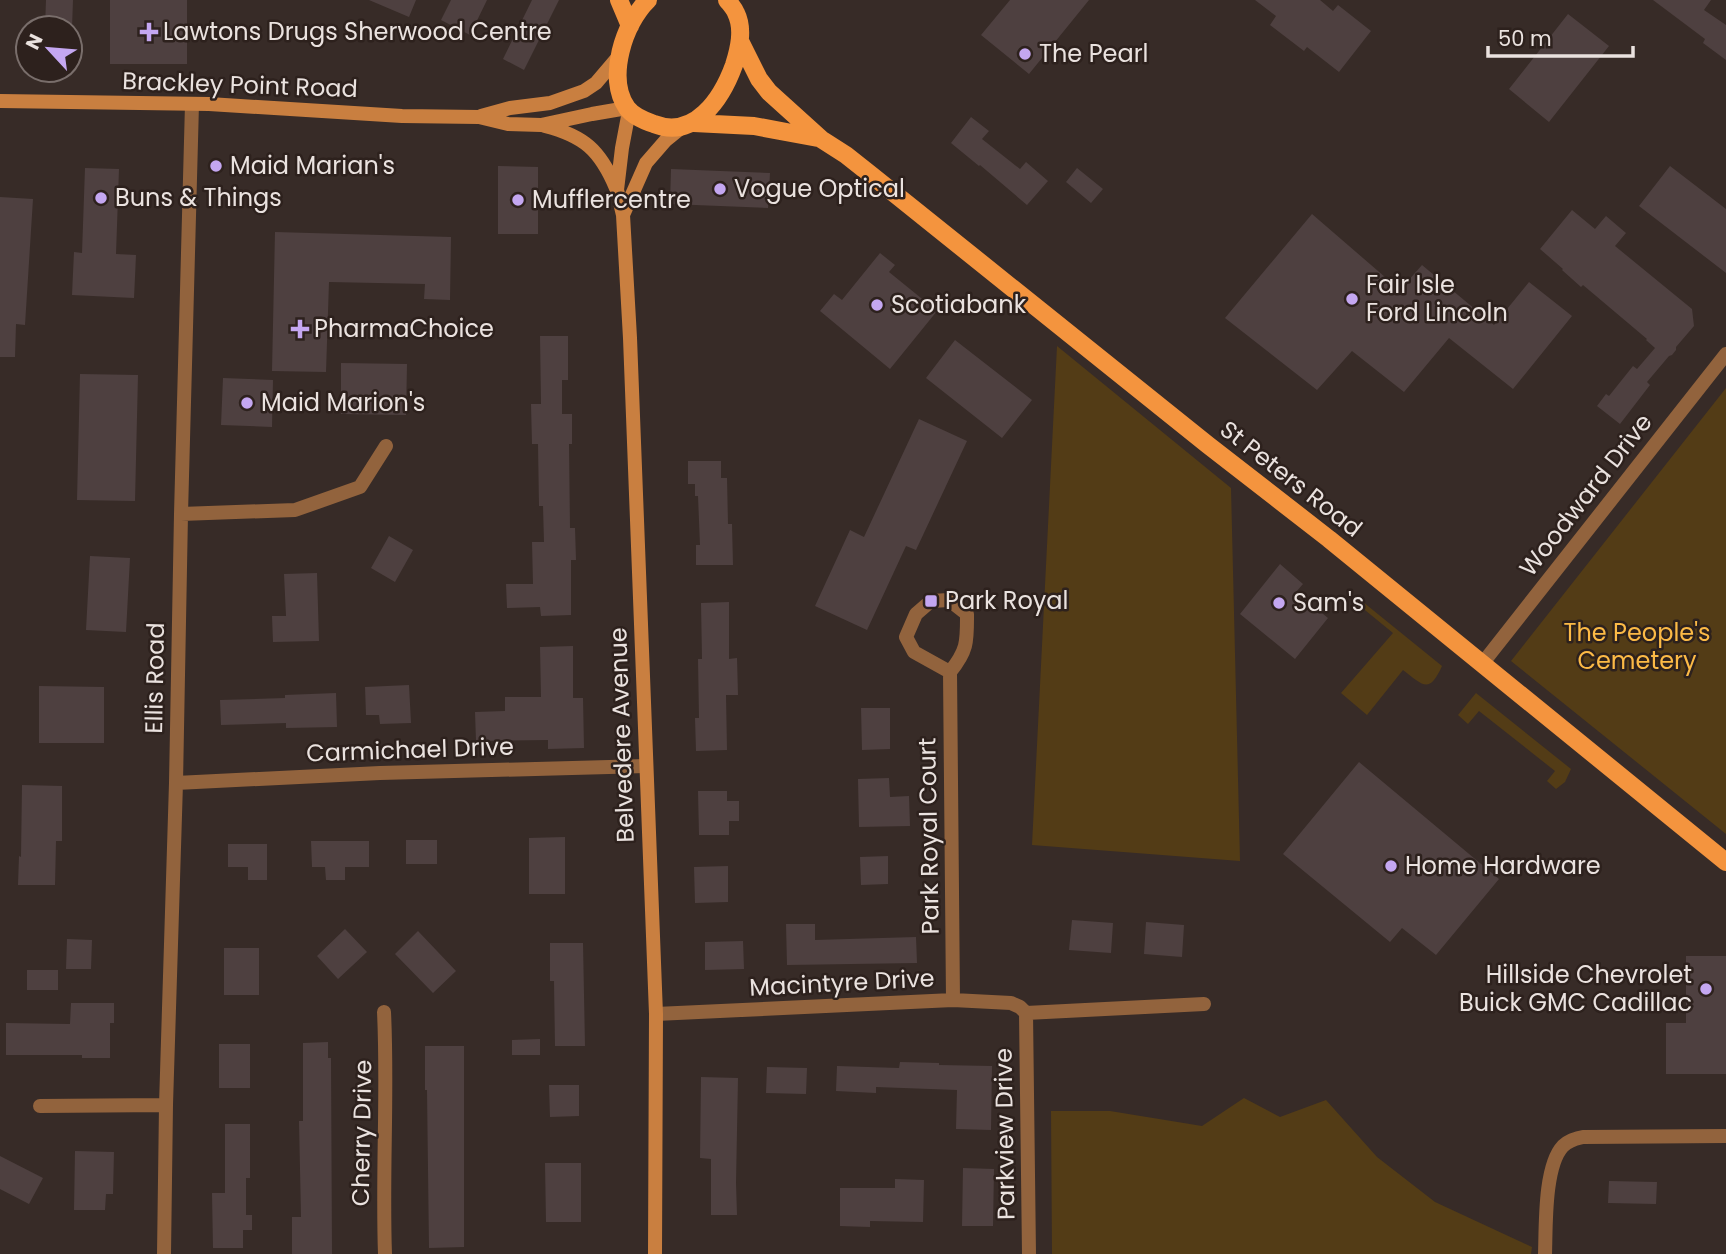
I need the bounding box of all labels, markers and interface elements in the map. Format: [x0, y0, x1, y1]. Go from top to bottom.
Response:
north arrow [14, 14, 84, 84]
scale bar [1488, 14, 1633, 58]
place label: Lawtons Drugs Sherwood Centre [163, 15, 552, 48]
marker: Lawtons Drugs Sherwood Centre [141, 24, 157, 40]
text: 50 m [1498, 24, 1552, 53]
text: N [19, 29, 49, 54]
place label: The Pearl [1039, 37, 1149, 70]
marker: The Pearl [1017, 46, 1033, 62]
street label: Brackley Point Road [122, 64, 358, 105]
place label: Maid Marian's [230, 149, 395, 182]
marker: Maid Marian's [208, 158, 224, 174]
place label: Vogue Optical [734, 172, 905, 205]
place label: Buns & Things [115, 181, 282, 214]
marker: Vogue Optical [712, 181, 728, 197]
place label: Mufflercentre [532, 183, 691, 216]
marker: Buns & Things [93, 190, 109, 206]
marker: Mufflercentre [510, 192, 526, 208]
place label: Fair Isle Ford Lincoln [1366, 268, 1508, 329]
place label: Scotiabank [891, 288, 1027, 321]
marker: Fair Isle Ford Lincoln [1344, 291, 1360, 307]
marker: Scotiabank [869, 297, 885, 313]
place label: PharmaChoice [314, 312, 494, 345]
marker: PharmaChoice [292, 321, 308, 337]
place label: Maid Marion's [261, 386, 425, 419]
marker: Maid Marion's [239, 395, 255, 411]
street label: Woodward Drive [1512, 407, 1660, 583]
street label: St Peters Road [1213, 413, 1369, 545]
place label: Park Royal [945, 584, 1068, 617]
place label: Sam's [1293, 586, 1364, 619]
marker: Park Royal [923, 593, 939, 609]
marker: Sam's [1271, 595, 1287, 611]
park label: The People's Cemetery [1563, 616, 1711, 677]
street label: Ellis Road [137, 622, 172, 734]
street label: Belvedere Avenue [601, 627, 642, 843]
street label: Carmichael Drive [306, 729, 514, 770]
street label: Park Royal Court [910, 737, 947, 935]
place label: Home Hardware [1405, 849, 1601, 882]
marker: Home Hardware [1383, 858, 1399, 874]
place label: Hillside Chevrolet Buick GMC Cadillac [1459, 958, 1692, 1019]
street label: Macintyre Drive [749, 961, 935, 1004]
marker: Hillside Chevrolet Buick GMC Cadillac [1698, 981, 1714, 997]
street label: Parkview Drive [987, 1048, 1022, 1220]
street label: Cherry Drive [344, 1059, 379, 1207]

